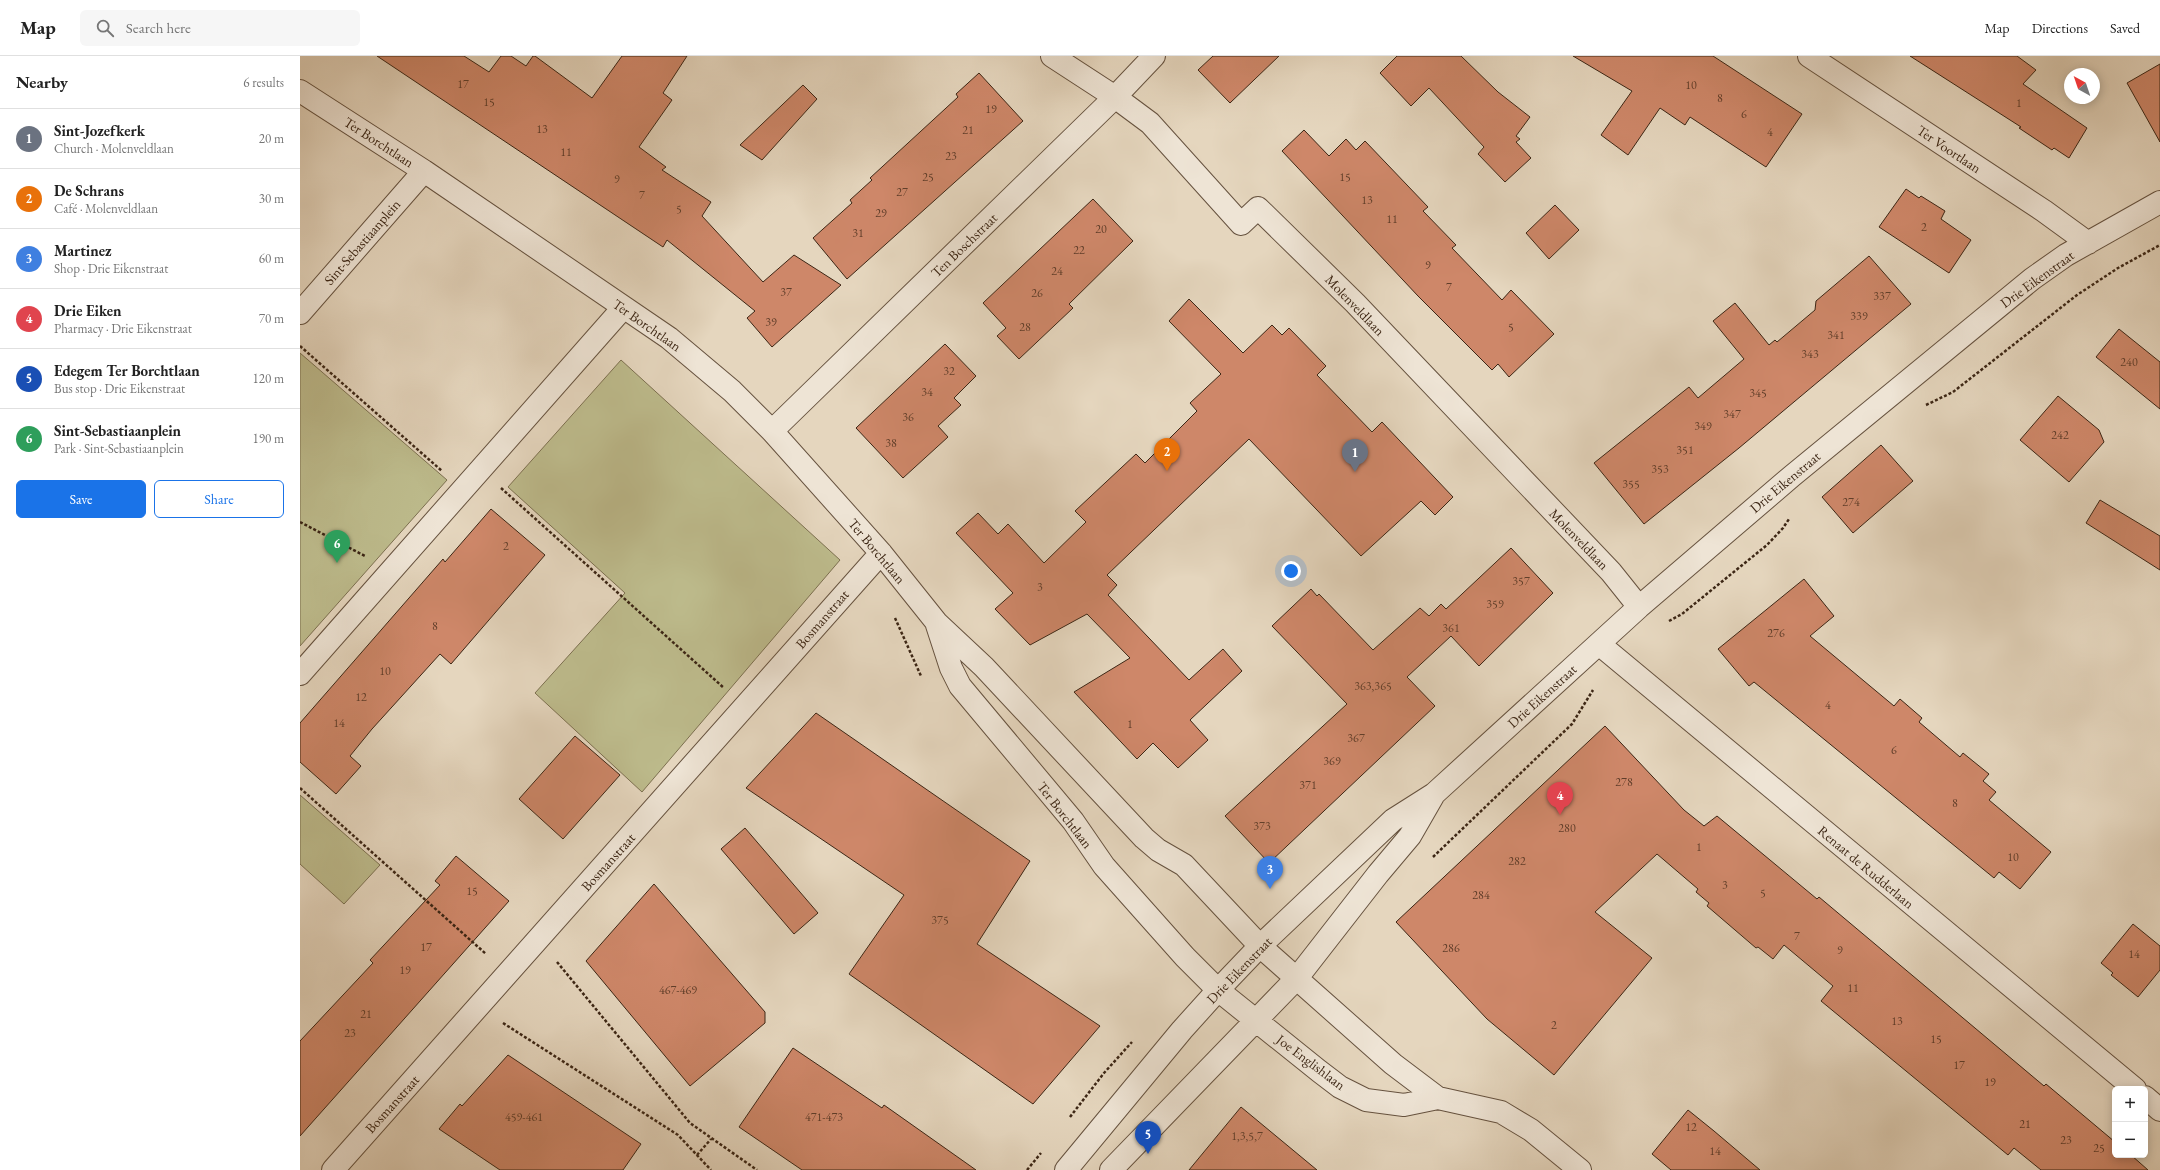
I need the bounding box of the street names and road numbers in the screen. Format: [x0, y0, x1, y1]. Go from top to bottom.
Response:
street label: Ter Borchtlaan [341, 113, 418, 172]
street label: Ter Voortlaan [1913, 121, 1985, 177]
street label: Sint-Sebastiaanplein [320, 195, 405, 289]
street label: Ten Boschstraat [927, 208, 1001, 281]
street label: Drie Eikenstraat [1997, 246, 2078, 312]
street label: Molenveldlaan [1321, 271, 1389, 340]
street label: Ter Borchtlaan [609, 295, 685, 356]
street label: Drie Eikenstraat [1746, 447, 1825, 517]
street label: Molenveldlaan [1545, 505, 1613, 574]
street label: Ter Borchtlaan [844, 515, 910, 588]
street label: Bosmanstraat [791, 585, 853, 652]
street label: Drie Eikenstraat [1504, 660, 1581, 732]
street label: Ter Borchtlaan [1033, 778, 1097, 852]
street label: Renaat de Rudderlaan [1814, 821, 1918, 913]
street label: Bosmanstraat [577, 829, 639, 895]
street label: Drie Eikenstraat [1202, 932, 1276, 1007]
street label: Joe Englishlaan [1272, 1030, 1350, 1094]
street label: Bosmanstraat [361, 1071, 423, 1137]

